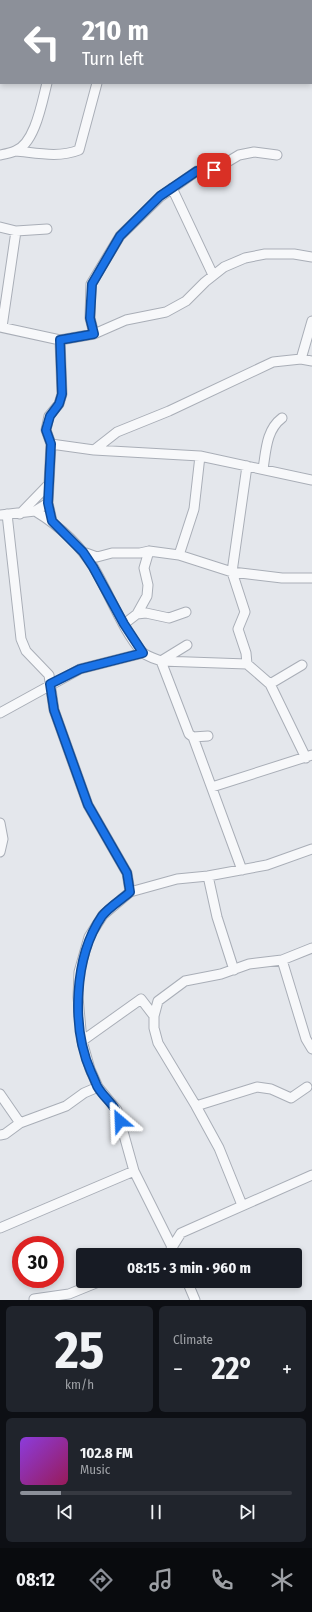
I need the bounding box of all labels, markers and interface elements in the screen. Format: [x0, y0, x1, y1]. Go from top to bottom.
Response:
text: 210 m [82, 14, 149, 47]
icon: left [16, 16, 68, 68]
text: Turn left [82, 48, 144, 70]
pin [197, 153, 231, 187]
icon: arrive [203, 159, 225, 181]
position arrow [99, 1100, 141, 1142]
speed limit sign: 30 [12, 1236, 64, 1288]
text: 08:15 · 3 min · 960 m [127, 1259, 251, 1277]
text: 25 [55, 1319, 104, 1382]
text: Climate [173, 1332, 213, 1347]
text: 22° [212, 1351, 253, 1387]
text: − [173, 1356, 183, 1383]
text: + [282, 1356, 292, 1383]
text: km/h [65, 1377, 94, 1392]
text: 102.8 FM [80, 1444, 133, 1462]
text: Music [80, 1462, 110, 1477]
icon: previous [54, 1501, 76, 1523]
icon: pause [145, 1501, 167, 1523]
icon: next [236, 1501, 258, 1523]
icon: directions [87, 1566, 115, 1594]
icon: music [147, 1566, 175, 1594]
icon: phone [208, 1566, 236, 1594]
icon: climate [268, 1566, 296, 1594]
text: 08:12 [16, 1569, 55, 1591]

